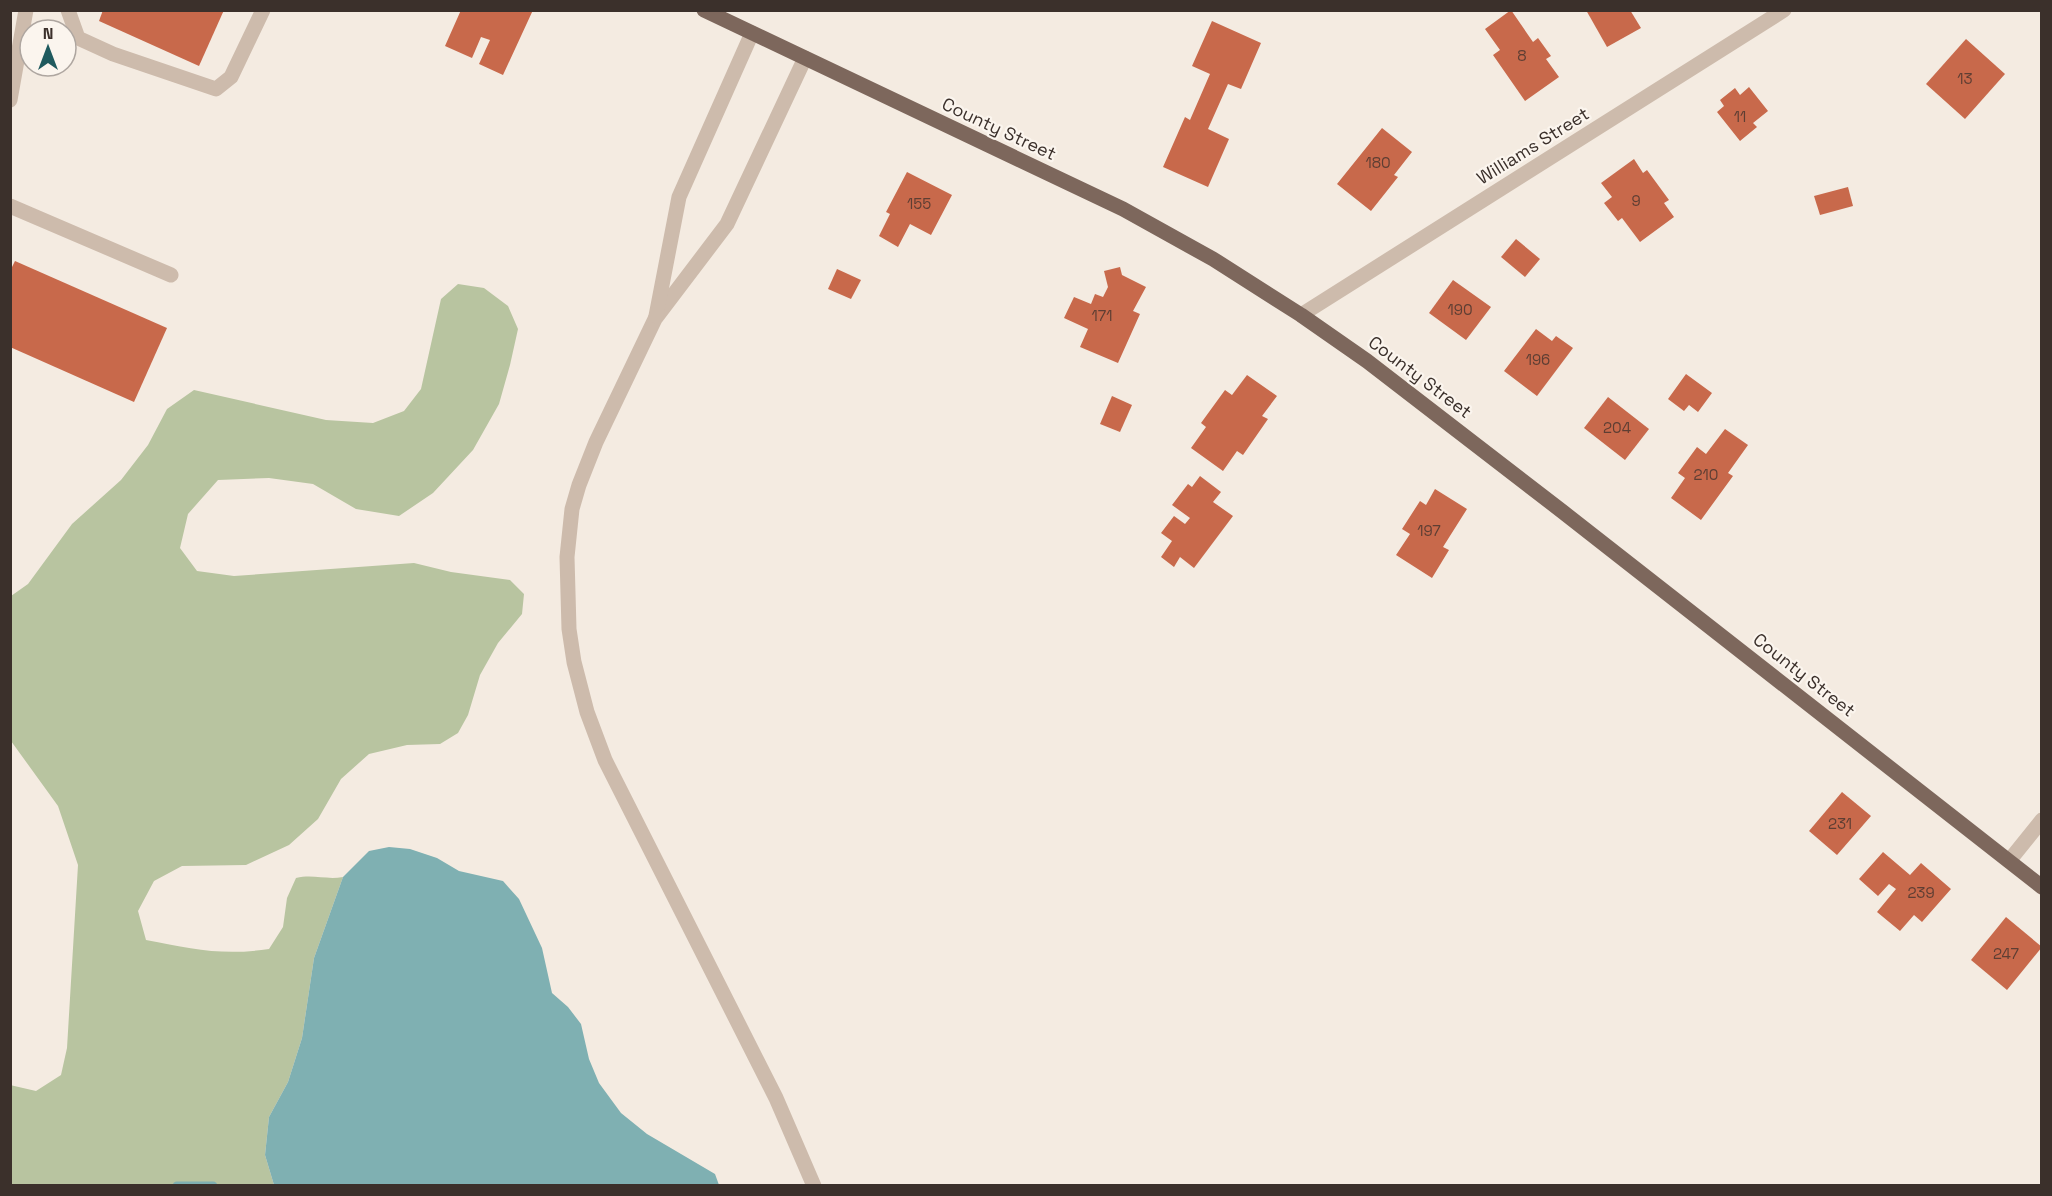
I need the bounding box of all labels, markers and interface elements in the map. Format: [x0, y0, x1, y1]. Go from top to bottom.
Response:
north arrow [18, 18, 78, 78]
text: N [43, 23, 53, 44]
house number: 8 [1517, 46, 1527, 65]
house number: 13 [1957, 69, 1973, 88]
street label: County Street [938, 92, 1060, 165]
street label: Williams Street [1472, 102, 1593, 189]
house number: 11 [1734, 107, 1746, 126]
house number: 180 [1365, 153, 1391, 172]
house number: 9 [1631, 191, 1641, 210]
house number: 155 [907, 194, 931, 213]
house number: 190 [1447, 300, 1473, 319]
house number: 171 [1092, 306, 1112, 325]
street label: County Street [1364, 330, 1477, 423]
house number: 196 [1526, 350, 1550, 369]
house number: 204 [1603, 418, 1631, 437]
house number: 210 [1694, 465, 1718, 484]
house number: 197 [1417, 521, 1441, 540]
street label: County Street [1749, 628, 1860, 722]
house number: 231 [1828, 814, 1852, 833]
house number: 239 [1907, 883, 1935, 902]
house number: 247 [1993, 944, 2019, 963]

